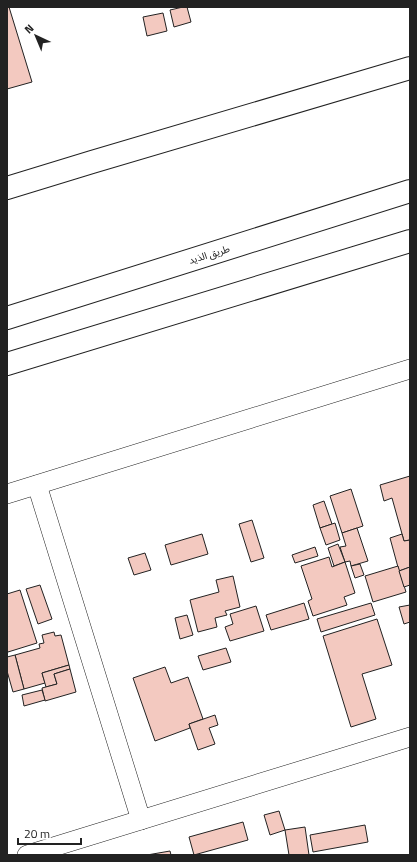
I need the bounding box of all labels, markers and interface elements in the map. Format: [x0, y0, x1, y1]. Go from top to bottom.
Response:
north arrow [16, 16, 56, 56]
text: N [21, 20, 37, 37]
street label: طريق الذيد [187, 241, 232, 268]
scale bar [18, 820, 81, 846]
text: 20 m [24, 824, 50, 843]

